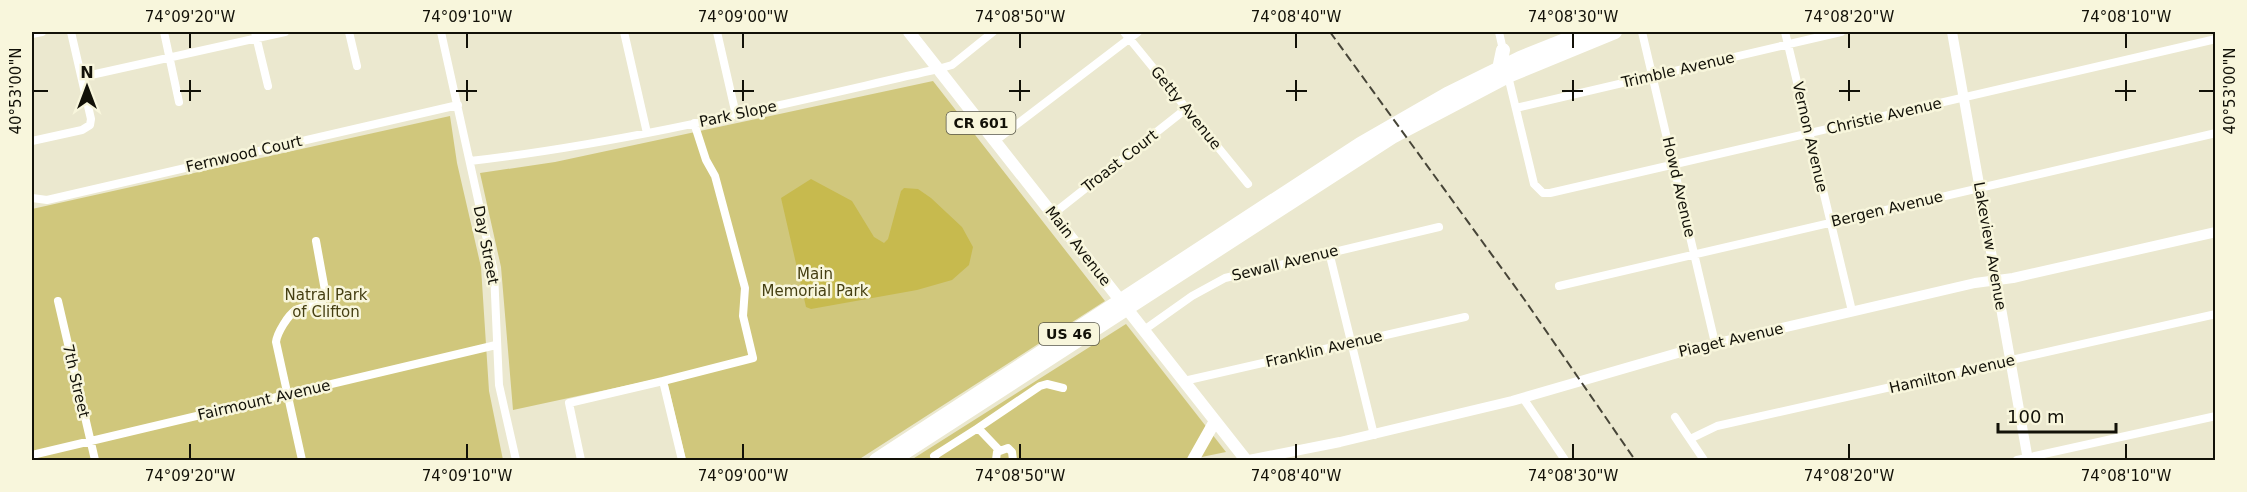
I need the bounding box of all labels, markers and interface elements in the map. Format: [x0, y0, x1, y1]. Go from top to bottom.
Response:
text: 74°09'20"W [145, 8, 235, 26]
text: 74°09'10"W [422, 8, 512, 26]
text: 74°09'00"W [698, 8, 788, 26]
text: 74°08'50"W [975, 8, 1065, 26]
text: 74°08'40"W [1251, 8, 1341, 26]
text: 74°08'30"W [1528, 8, 1618, 26]
text: 74°08'20"W [1804, 8, 1894, 26]
text: 74°08'10"W [2081, 8, 2171, 26]
text: 40°53'00"N [7, 47, 25, 135]
text: 40°53'00"N [2221, 47, 2239, 135]
street label: Trimble Avenue [1619, 48, 1736, 92]
north arrow [57, 57, 117, 117]
text: N [80, 63, 94, 82]
street label: Getty Avenue [1147, 63, 1225, 153]
street label: Vernon Avenue [1789, 80, 1831, 194]
street label: Christie Avenue [1825, 94, 1943, 138]
street label: Park Slope [698, 97, 778, 131]
road number: CR 601 [946, 112, 1016, 134]
street label: Troast Court [1078, 126, 1161, 197]
street label: Fernwood Court [184, 132, 304, 176]
street label: Howd Avenue [1659, 135, 1699, 239]
street label: Lakeview Avenue [1970, 180, 2010, 312]
street label: Bergen Avenue [1829, 187, 1945, 231]
street label: Main Avenue [1041, 203, 1115, 289]
street label: Day Street [470, 204, 502, 286]
street label: Sewall Avenue [1230, 241, 1340, 285]
park label: Main Memorial Park [762, 265, 869, 300]
park label: Natral Park of Clifton [284, 286, 368, 321]
street label: Piaget Avenue [1677, 319, 1785, 361]
road number: US 46 [1039, 323, 1099, 345]
street label: Franklin Avenue [1264, 327, 1384, 371]
street label: 7th Street [59, 342, 93, 420]
street label: Hamilton Avenue [1887, 351, 2017, 397]
street label: Fairmount Avenue [196, 376, 332, 424]
scale bar [1998, 396, 2116, 434]
text: 100 m [2007, 406, 2065, 427]
text: 74°09'20"W [145, 467, 235, 485]
text: 74°09'10"W [422, 467, 512, 485]
text: 74°09'00"W [698, 467, 788, 485]
text: 74°08'50"W [975, 467, 1065, 485]
text: 74°08'40"W [1251, 467, 1341, 485]
text: 74°08'30"W [1528, 467, 1618, 485]
text: 74°08'20"W [1804, 467, 1894, 485]
text: 74°08'10"W [2081, 467, 2171, 485]

